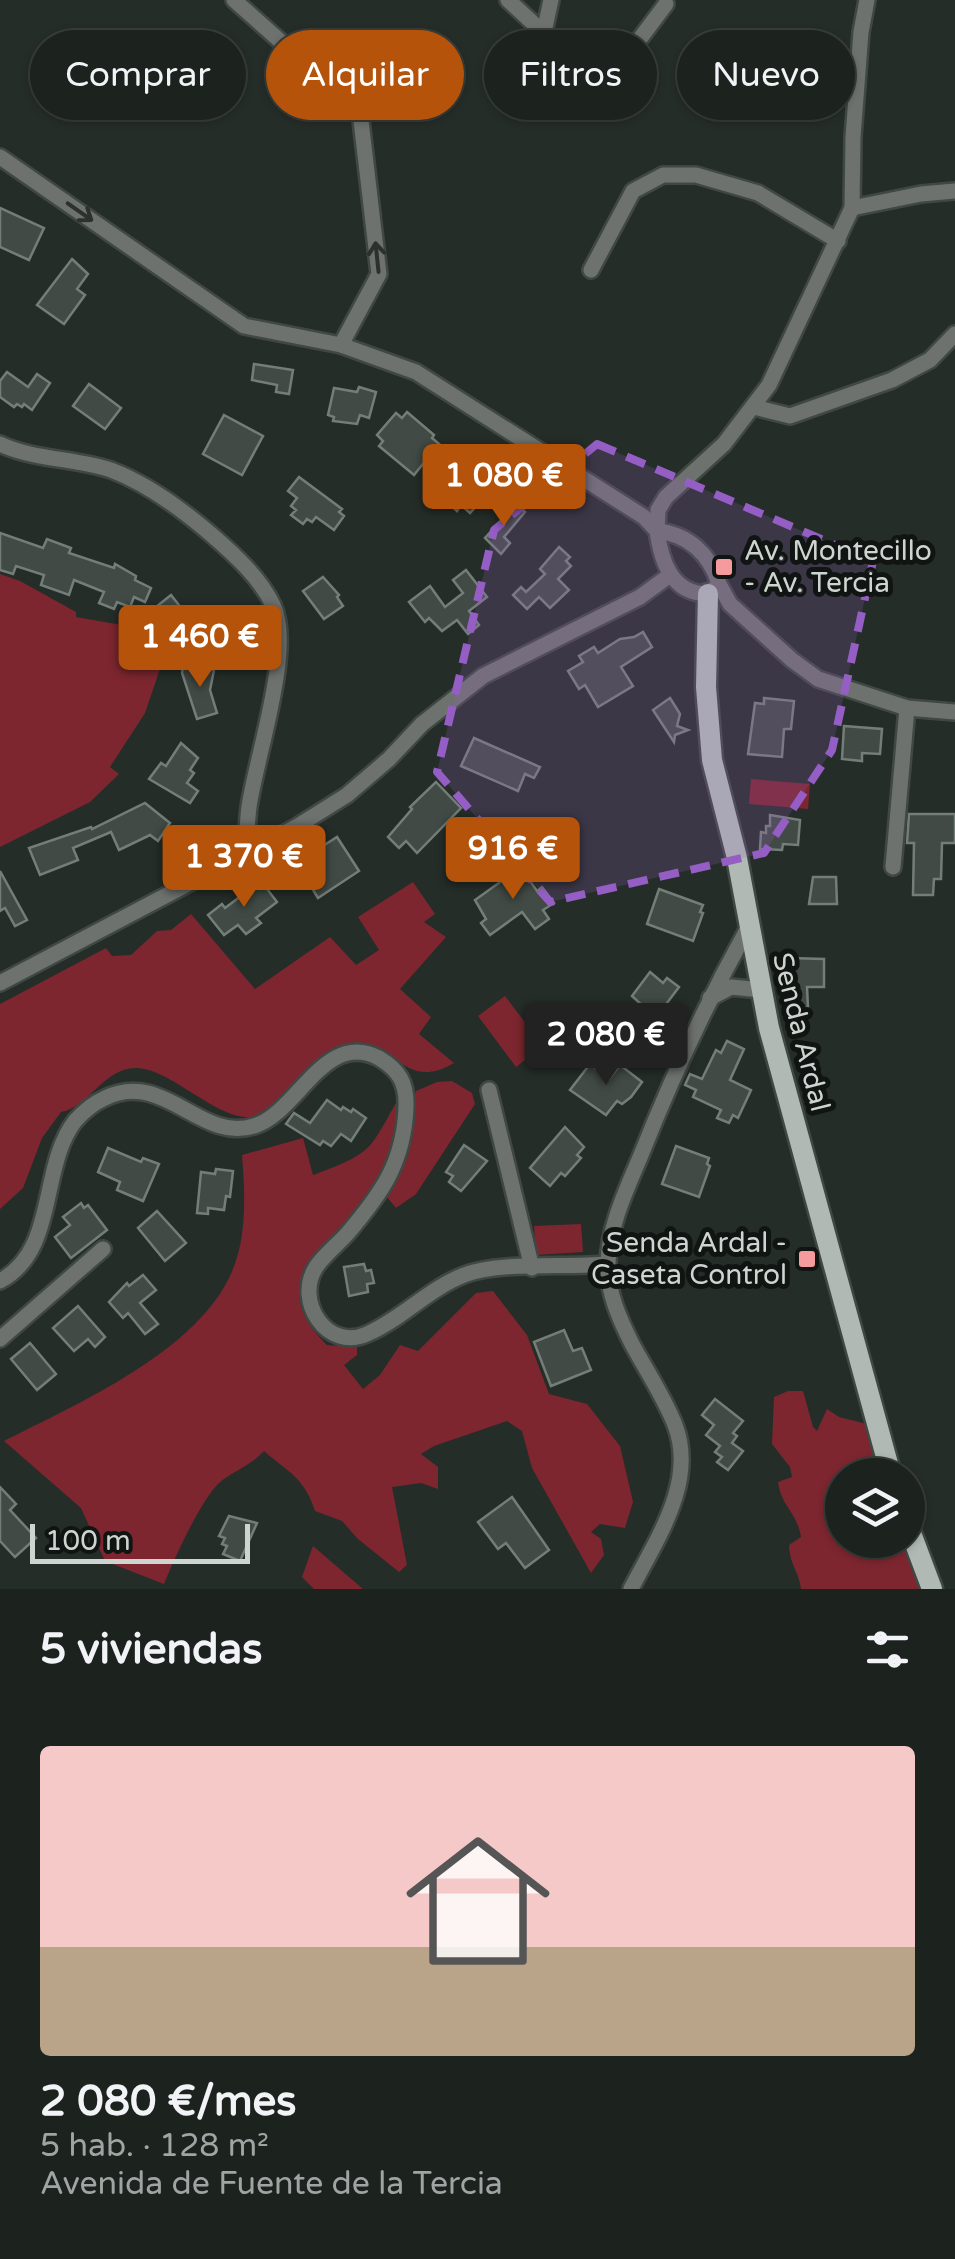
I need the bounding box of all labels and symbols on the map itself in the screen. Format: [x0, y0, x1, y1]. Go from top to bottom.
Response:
one-way arrow [66, 201, 94, 222]
one-way arrow [367, 241, 386, 274]
pin: 1 080 € [412, 444, 596, 529]
place label: Av. Montecillo - Av. Tercia [744, 534, 932, 600]
marker: Av. Montecillo - Av. Tercia [713, 556, 735, 578]
pin: 1 460 € [108, 605, 292, 690]
pin: 916 € [443, 817, 583, 902]
pin: 1 370 € [152, 825, 336, 910]
street label: Senda Ardal [765, 949, 837, 1115]
pin: 2 080 € [514, 1003, 698, 1088]
place label: Senda Ardal - Caseta Control [591, 1226, 787, 1292]
marker: Senda Ardal - Caseta Control [796, 1248, 818, 1270]
scale bar [30, 1519, 250, 1564]

